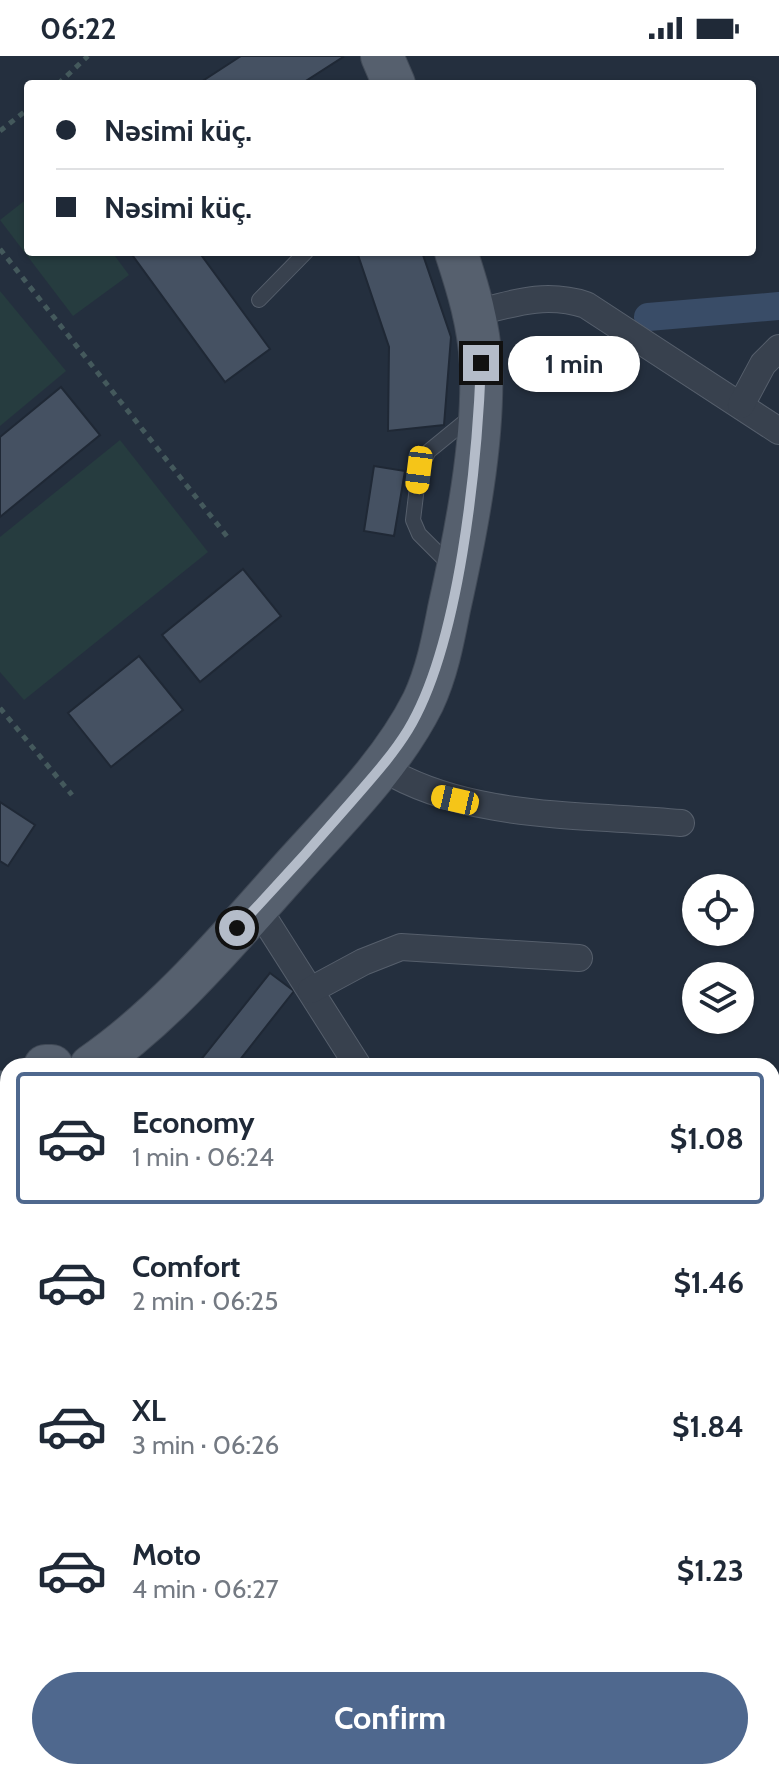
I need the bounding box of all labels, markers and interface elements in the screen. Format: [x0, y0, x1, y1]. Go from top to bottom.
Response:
text: 06:22 [40, 10, 116, 47]
text: Nəsimi küç. [104, 112, 252, 149]
text: Nəsimi küç. [104, 189, 252, 226]
callout: 1 min [509, 335, 641, 391]
route end [463, 345, 499, 381]
text: 1 min [545, 348, 603, 380]
car [404, 445, 434, 495]
car [429, 783, 481, 817]
map controls [682, 874, 754, 1034]
button: locate [682, 874, 754, 946]
route start [219, 910, 255, 946]
button: layers [682, 962, 754, 1034]
icon: car [36, 1102, 108, 1174]
text: Economy [132, 1104, 255, 1141]
text: $1.08 [670, 1120, 744, 1157]
text: 1 min · 06:24 [132, 1141, 274, 1173]
icon: car [36, 1246, 108, 1318]
text: Comfort [132, 1248, 240, 1285]
text: $1.46 [673, 1264, 744, 1301]
text: 2 min · 06:25 [132, 1285, 278, 1317]
icon: car [36, 1390, 108, 1462]
text: XL [132, 1392, 166, 1429]
text: $1.84 [672, 1408, 744, 1445]
text: 3 min · 06:26 [132, 1429, 279, 1461]
icon: car [36, 1534, 108, 1606]
text: Moto [132, 1536, 201, 1573]
text: $1.23 [677, 1552, 744, 1589]
text: 4 min · 06:27 [132, 1573, 279, 1605]
button: Confirm [32, 1672, 748, 1764]

